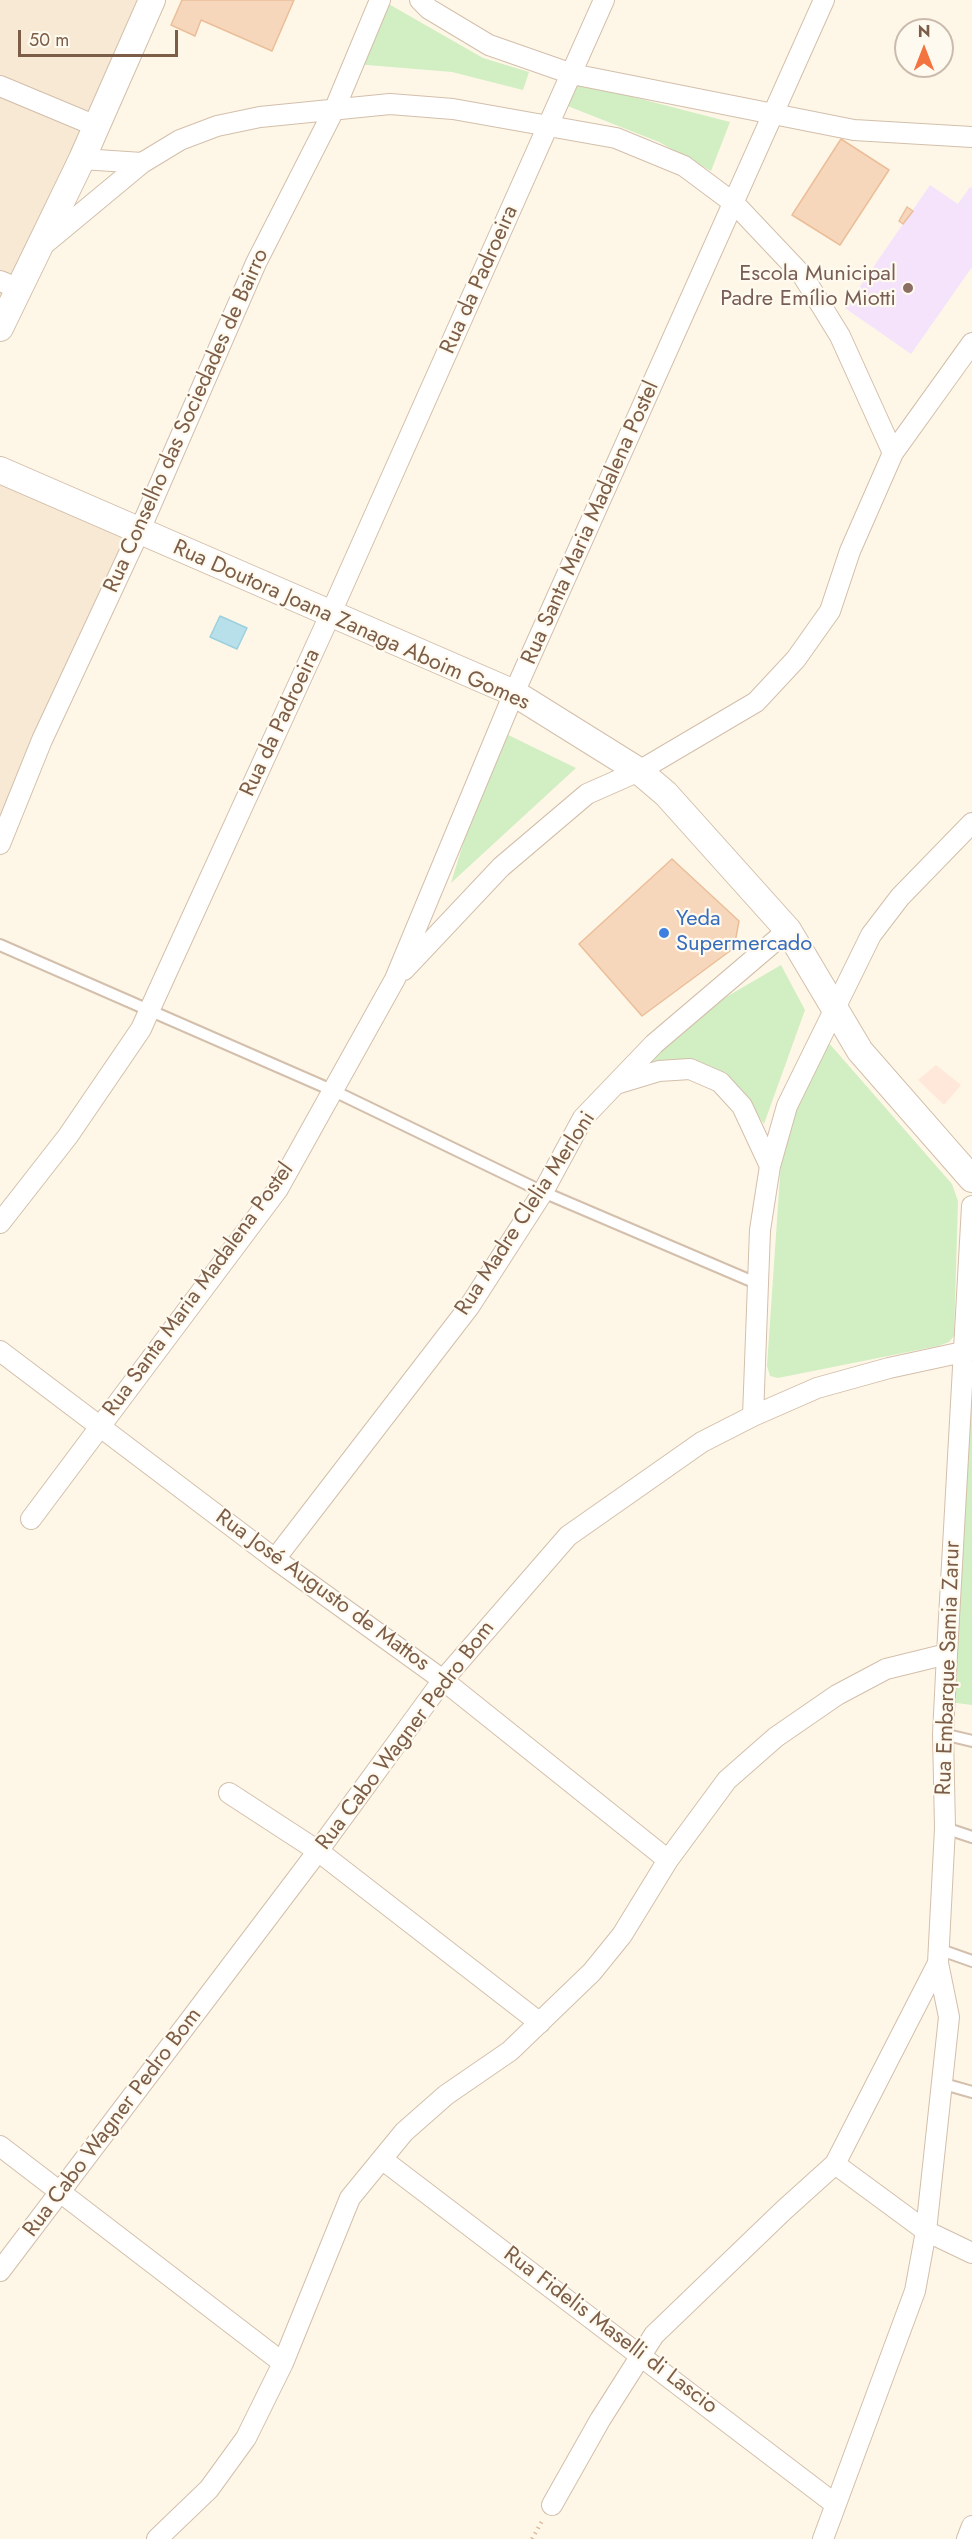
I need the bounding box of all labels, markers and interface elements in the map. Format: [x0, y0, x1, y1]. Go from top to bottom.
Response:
scale bar [21, 18, 182, 56]
north arrow [894, 18, 954, 78]
text: N [918, 20, 930, 43]
text: 50 m [29, 27, 69, 53]
street label: Rua da Padroeira [435, 202, 525, 358]
street label: Rua Conselho das Sociedades de Bairro [99, 245, 275, 597]
place label: Escola Municipal Padre Emílio Miotti [720, 262, 896, 314]
marker: Escola Municipal Padre Emílio Miotti [901, 281, 915, 295]
street label: Rua Santa Maria Madalena Postel [516, 377, 666, 669]
street label: Rua Doutora Joana Zanaga Aboim Gomes [169, 535, 533, 717]
street label: Rua da Padroeira [235, 645, 327, 801]
place label: Yeda Supermercado [676, 907, 812, 958]
marker: Yeda Supermercado [657, 926, 671, 940]
street label: Rua Madre Clelia Merloni [450, 1107, 602, 1321]
street label: Rua Santa Maria Madalena Postel [98, 1158, 300, 1422]
street label: Rua José Augusto de Mattos [210, 1505, 434, 1677]
street label: Rua Embarque Samia Zarur [931, 1540, 967, 1796]
street label: Rua Cabo Wagner Pedro Bom [311, 1616, 501, 1856]
street label: Rua Cabo Wagner Pedro Bom [18, 2003, 208, 2243]
street label: Rua Fidelis Maselli di Lascio [498, 2242, 722, 2420]

